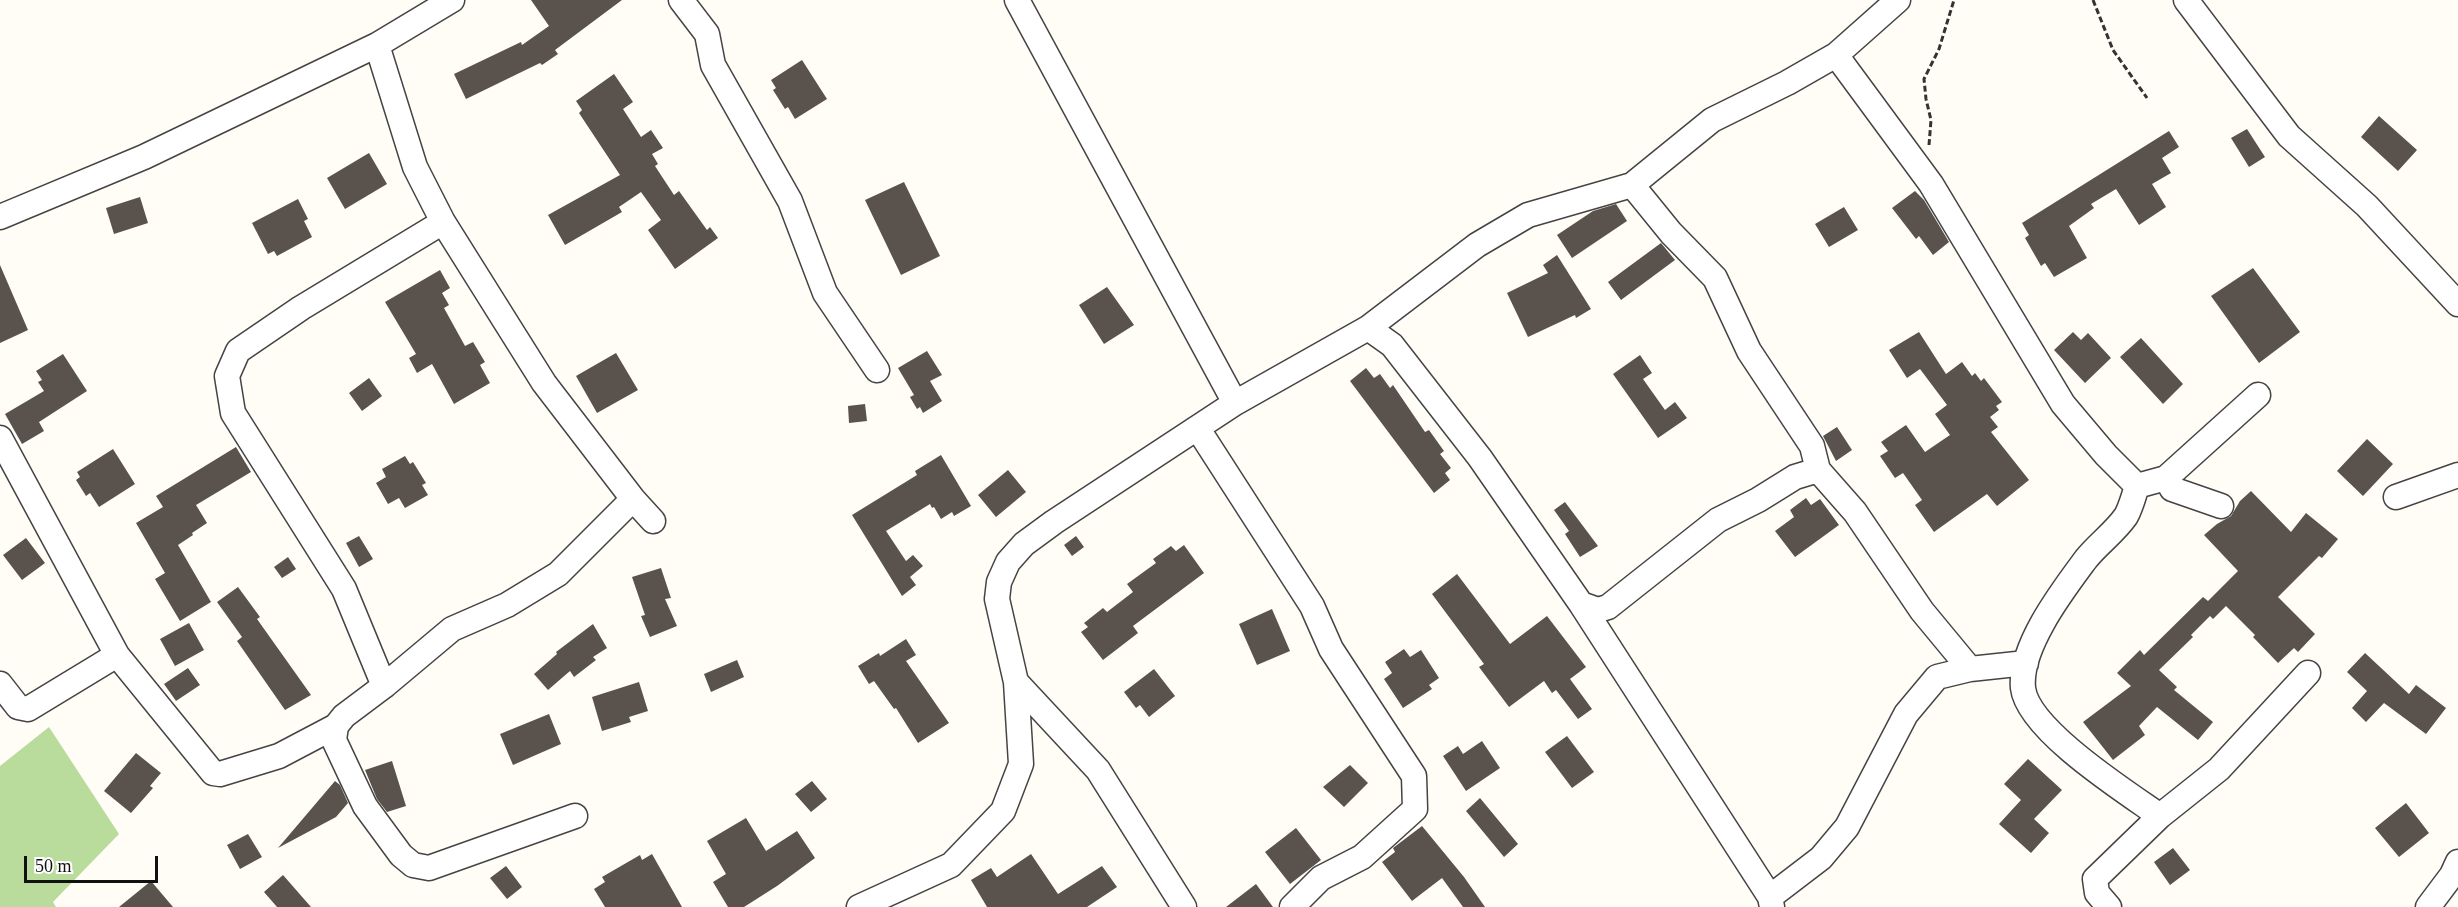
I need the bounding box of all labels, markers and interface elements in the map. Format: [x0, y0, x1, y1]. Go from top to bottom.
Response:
scale bar [27, 844, 160, 882]
text: 50 m [35, 856, 72, 876]

